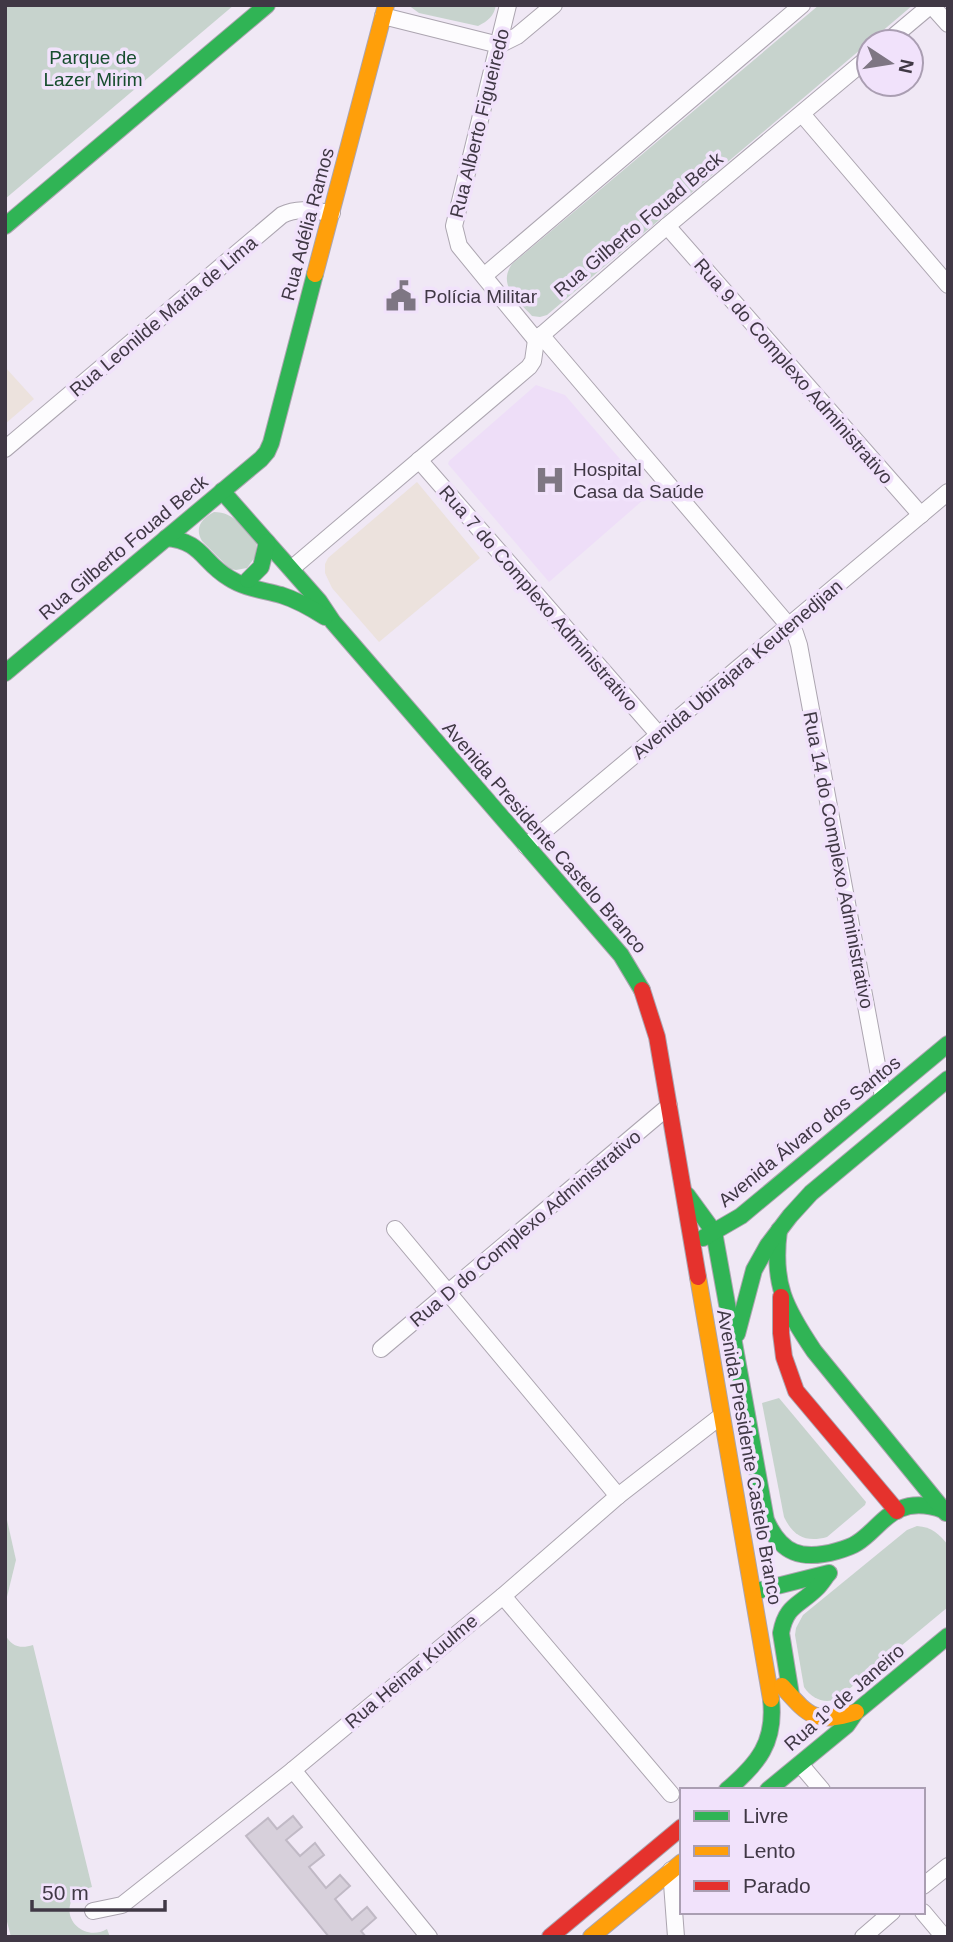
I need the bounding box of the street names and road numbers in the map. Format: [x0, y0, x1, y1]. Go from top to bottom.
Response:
street label: Rua Alberto Figueiredo [446, 26, 513, 220]
street label: Rua Adélia Ramos [277, 145, 338, 303]
street label: Rua Gilberto Fouad Beck [550, 147, 727, 301]
street label: Rua Leonilde Maria de Lima [66, 232, 261, 401]
street label: Rua 9 do Complexo Administrativo [690, 254, 897, 488]
street label: Rua Gilberto Fouad Beck [35, 470, 212, 624]
street label: Rua 7 do Complexo Administrativo [435, 481, 642, 715]
street label: Avenida Ubirajara Keutenedjian [628, 576, 846, 763]
street label: Rua 14 do Complexo Administrativo [799, 710, 878, 1010]
street label: Avenida Presidente Castelo Branco [438, 717, 651, 957]
street label: Avenida Álvaro dos Santos [714, 1052, 904, 1211]
street label: Rua D do Complexo Administrativo [406, 1126, 645, 1331]
street label: Avenida Presidente Castelo Branco [713, 1308, 786, 1606]
street label: Rua Heinar Kuulme [341, 1610, 482, 1733]
street label: Rua 1º de Janeiro [780, 1640, 908, 1755]

